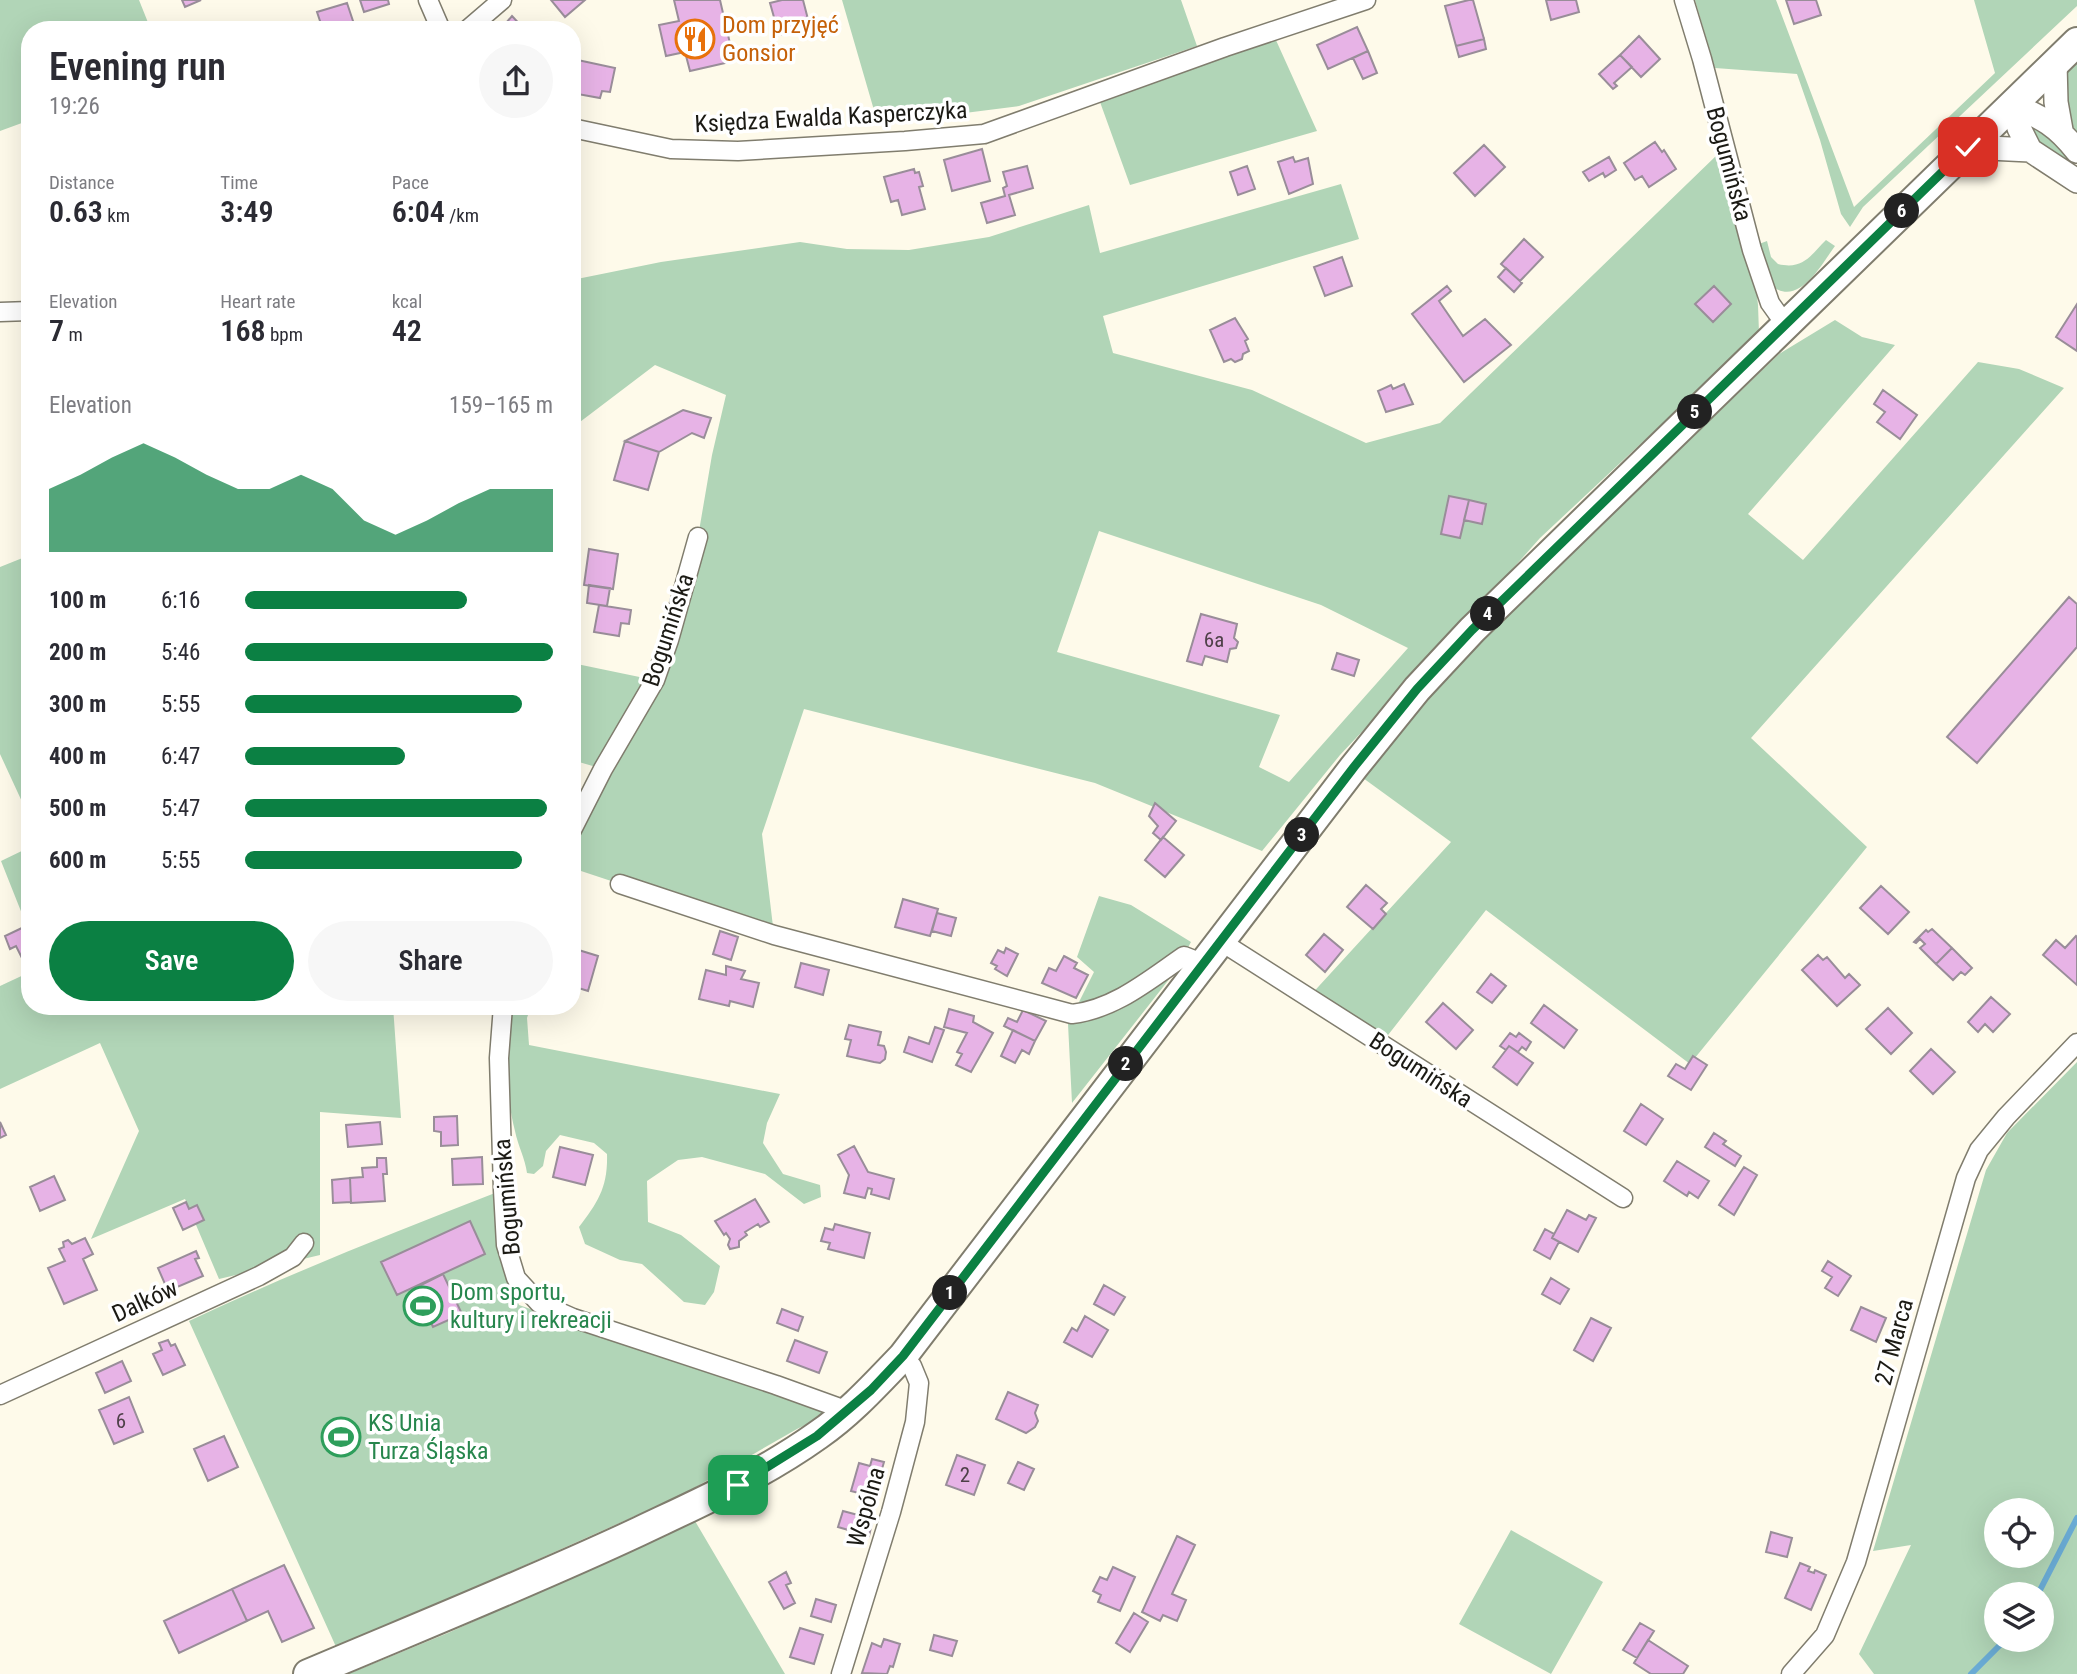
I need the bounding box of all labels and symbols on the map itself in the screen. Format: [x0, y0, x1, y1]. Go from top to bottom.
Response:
place label: Dom przyjęć Gonsior [722, 11, 839, 67]
restaurant icon: Dom przyjęć Gonsior [674, 18, 716, 60]
street label: Księdza Ewalda Kasperczyka [694, 96, 968, 138]
street label: Bogumińska [1700, 104, 1758, 224]
pin [1938, 117, 1998, 177]
pin: 6 [1884, 194, 1920, 228]
pin: 5 [1678, 394, 1712, 430]
street label: Bogumińska [637, 570, 699, 690]
pin: 4 [1470, 596, 1506, 632]
house number: 6a [1204, 628, 1224, 652]
pin: 3 [1284, 818, 1320, 852]
street label: Bogumińska [1364, 1026, 1478, 1114]
pin: 2 [1108, 1046, 1144, 1082]
street label: Bogumińska [488, 1137, 526, 1257]
street label: Dalków [108, 1274, 182, 1328]
pin: 1 [932, 1276, 968, 1310]
place label: Dom sportu, kultury i rekreacji [450, 1278, 612, 1334]
sports icon: Dom sportu, kultury i rekreacji [402, 1285, 444, 1327]
street label: 27 Marca [1869, 1296, 1919, 1388]
house number: 6 [116, 1409, 126, 1433]
place label: KS Unia Turza Śląska [368, 1409, 489, 1465]
sports icon: KS Unia Turza Śląska [320, 1416, 362, 1458]
pin [708, 1455, 768, 1515]
house number: 2 [960, 1463, 970, 1487]
street label: Wspólna [841, 1464, 891, 1550]

